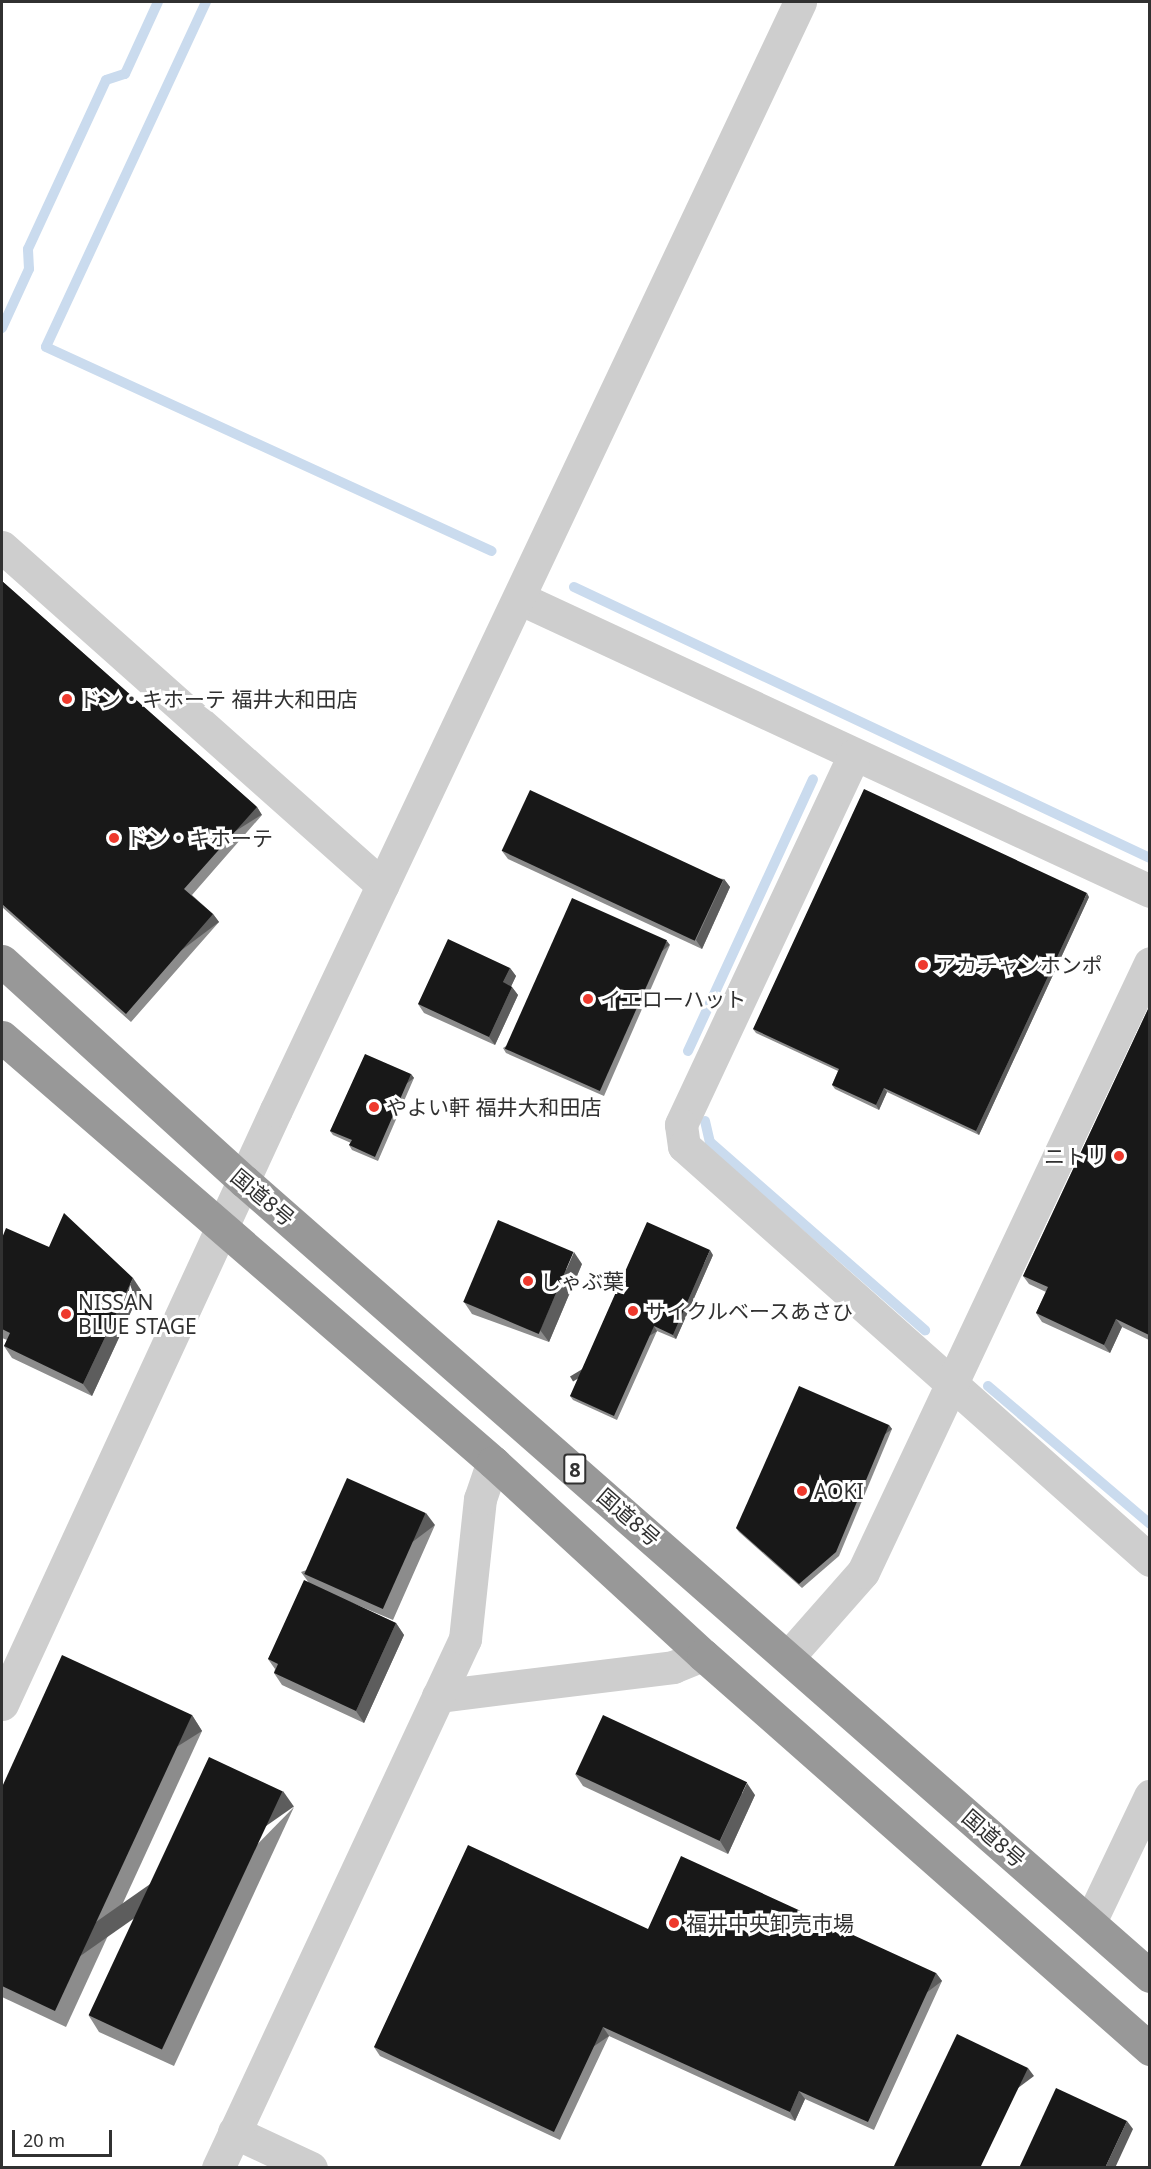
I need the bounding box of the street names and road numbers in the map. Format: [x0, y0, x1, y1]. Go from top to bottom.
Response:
street label: 国道8号 [226, 1163, 300, 1231]
road number: 8 [563, 1452, 587, 1486]
street label: 国道8号 [592, 1483, 666, 1551]
street label: 国道8号 [957, 1804, 1031, 1872]

